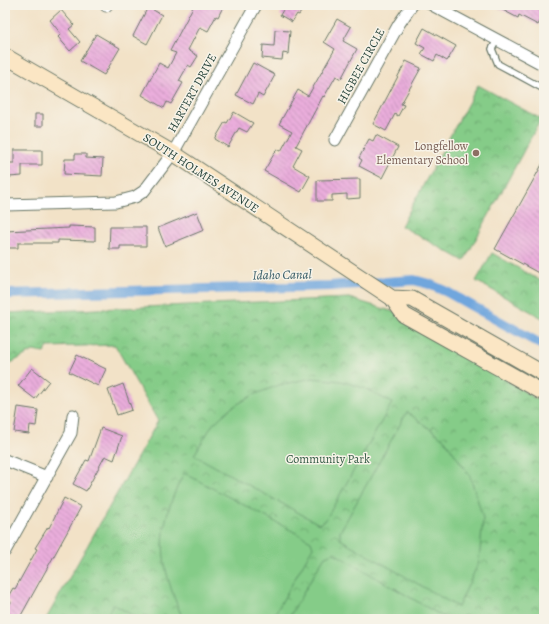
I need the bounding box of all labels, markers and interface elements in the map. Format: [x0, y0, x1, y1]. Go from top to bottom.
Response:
street label: HIGBEE CIRCLE [333, 25, 389, 107]
street label: HARTERT DRIVE [164, 51, 220, 135]
street label: SOUTH HOLMES AVENUE [140, 130, 262, 216]
place label: Longfellow Elementary School [376, 138, 469, 168]
marker: Longfellow Elementary School [471, 148, 481, 158]
water label: Idaho Canal [252, 265, 313, 284]
park label: Community Park [286, 451, 370, 467]

